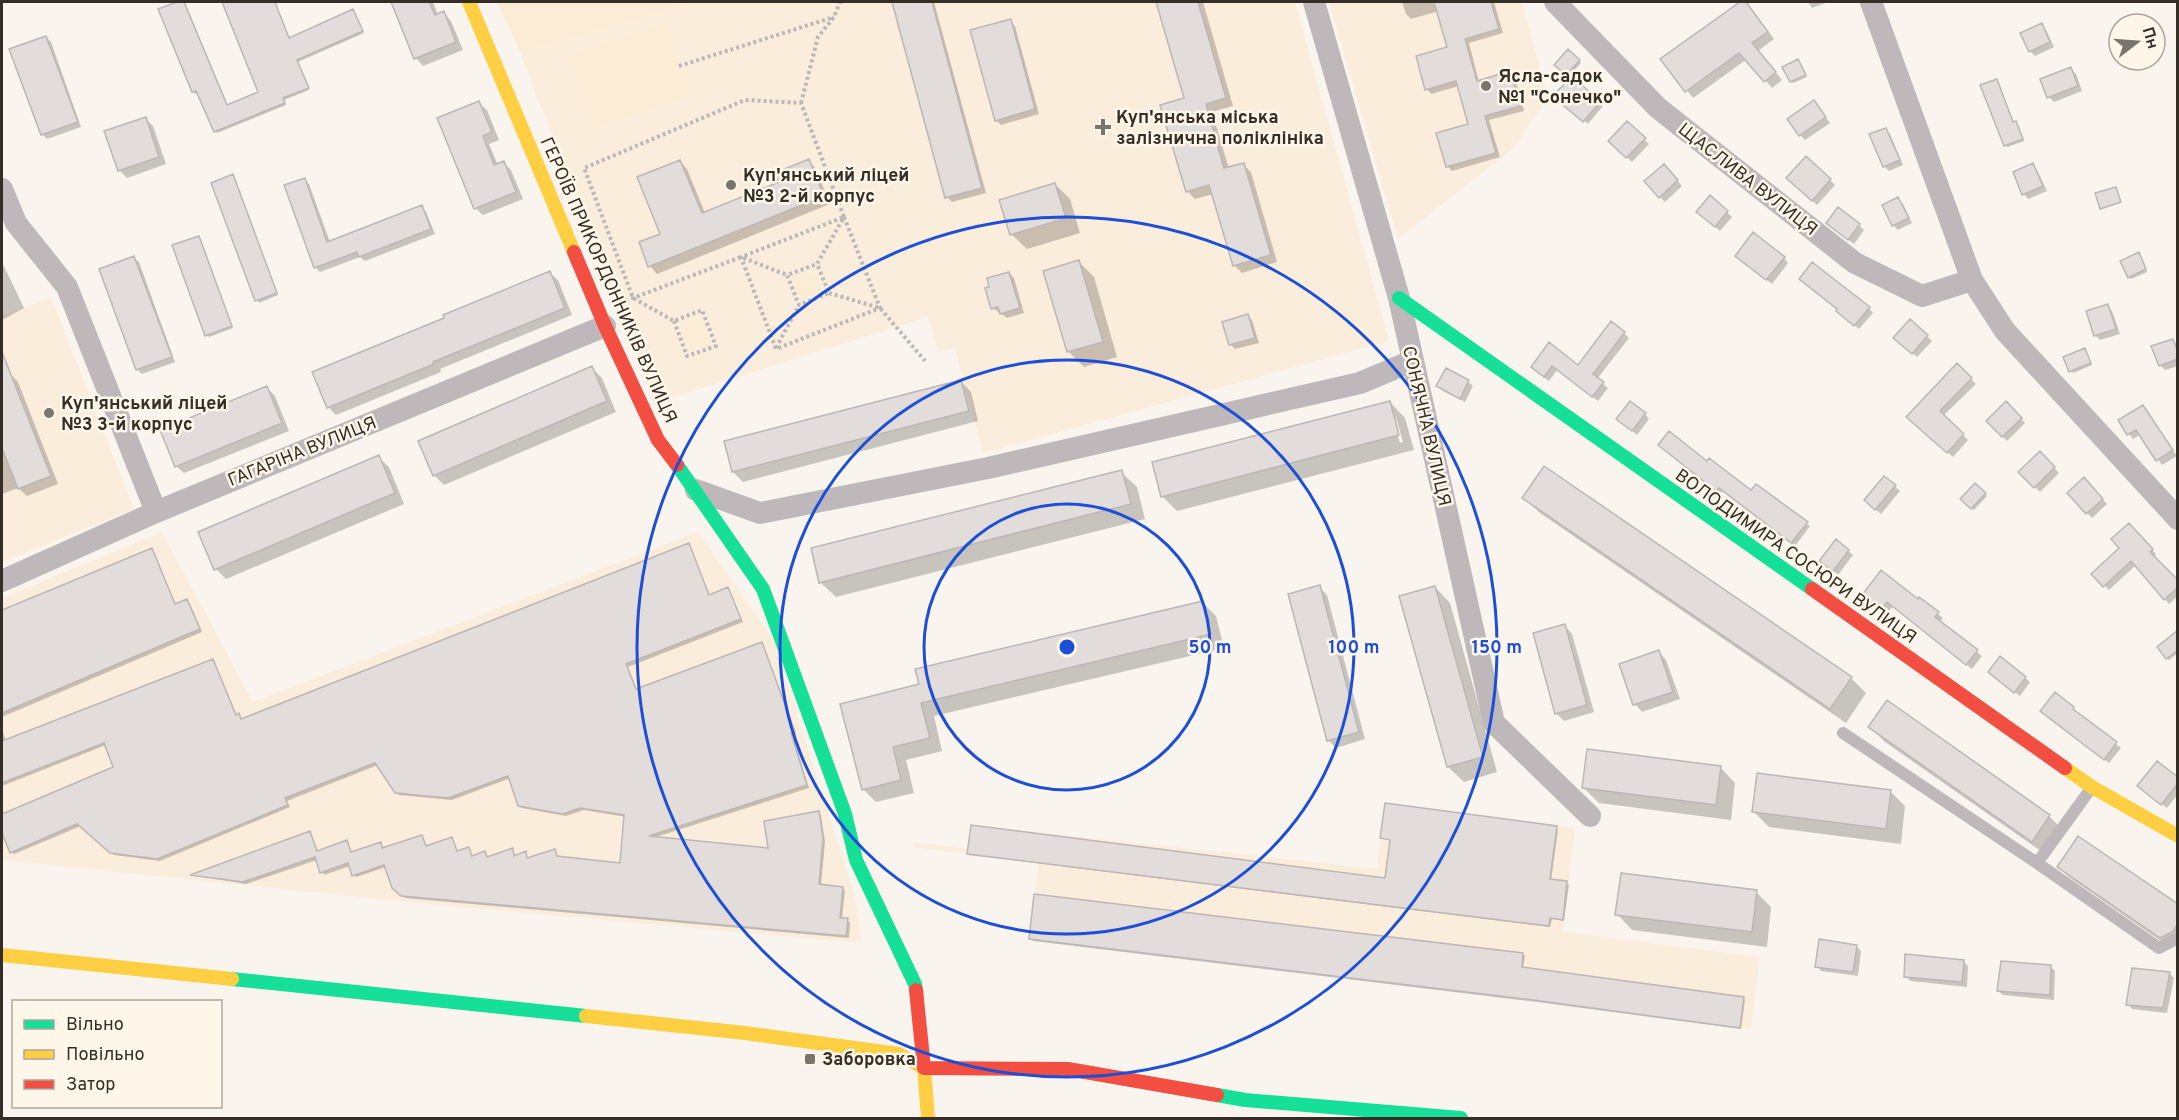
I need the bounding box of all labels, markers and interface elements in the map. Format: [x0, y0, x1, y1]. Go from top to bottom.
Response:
north arrow [2107, 12, 2167, 72]
text: Пн [2137, 25, 2162, 51]
place label: Ясла-садок №1 "Сонечко" [1498, 66, 1621, 110]
marker: Ясла-садок №1 "Сонечко" [1479, 79, 1493, 93]
place label: Куп'янська міська залізнична поліклініка [1116, 107, 1324, 151]
marker: Куп'янська міська залізнична поліклініка [1094, 118, 1112, 136]
street label: ЩАСЛИВА ВУЛИЦЯ [1673, 119, 1821, 242]
street label: ГЕРОЇВ ПРИКОРДОННИКІВ ВУЛИЦЯ [534, 133, 683, 427]
place label: Куп'янський ліцей №3 2-й корпус [743, 165, 909, 209]
marker: Куп'янський ліцей №3 2-й корпус [724, 178, 738, 192]
street label: СОНЯЧНА ВУЛИЦЯ [1396, 344, 1455, 509]
place label: Куп'янський ліцей №3 3-й корпус [61, 393, 227, 437]
marker: Куп'янський ліцей №3 3-й корпус [42, 406, 56, 420]
street label: ГАГАРІНА ВУЛИЦЯ [225, 412, 380, 493]
street label: ВОЛОДИМИРА СОСЮРИ ВУЛИЦЯ [1670, 465, 1920, 650]
centre of rings [1057, 637, 1077, 657]
text: 50 m [1188, 637, 1232, 660]
text: 100 m [1328, 637, 1380, 660]
text: 150 m [1472, 637, 1522, 660]
legend [12, 1000, 222, 1108]
text: Вільно [66, 1014, 124, 1037]
text: Повільно [66, 1044, 145, 1067]
place label: Заборовка [822, 1049, 916, 1072]
marker: Заборовка [803, 1052, 817, 1066]
text: Затор [66, 1074, 115, 1097]

